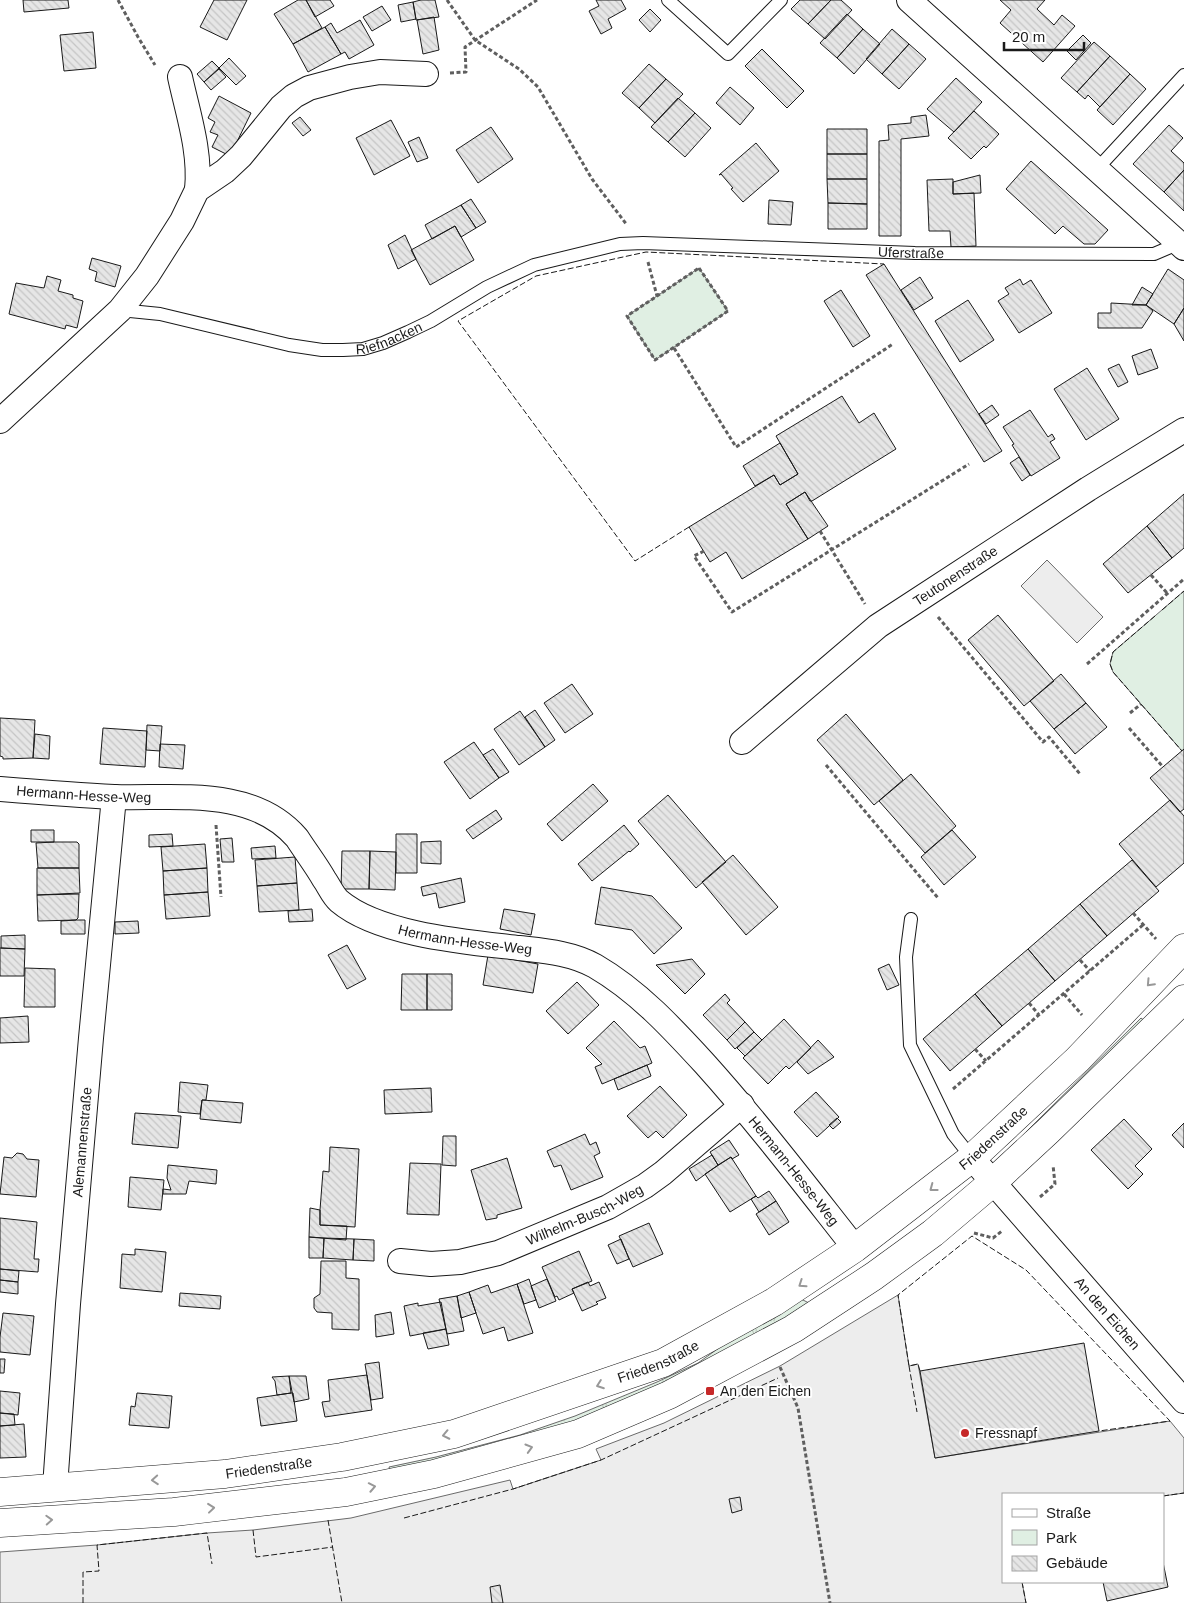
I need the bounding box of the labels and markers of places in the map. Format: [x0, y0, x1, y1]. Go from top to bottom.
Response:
place label: An den Eichen [720, 1383, 811, 1399]
marker: An den Eichen [704, 1385, 716, 1397]
place label: Fressnapf [975, 1425, 1037, 1441]
marker: Fressnapf [959, 1427, 971, 1439]

